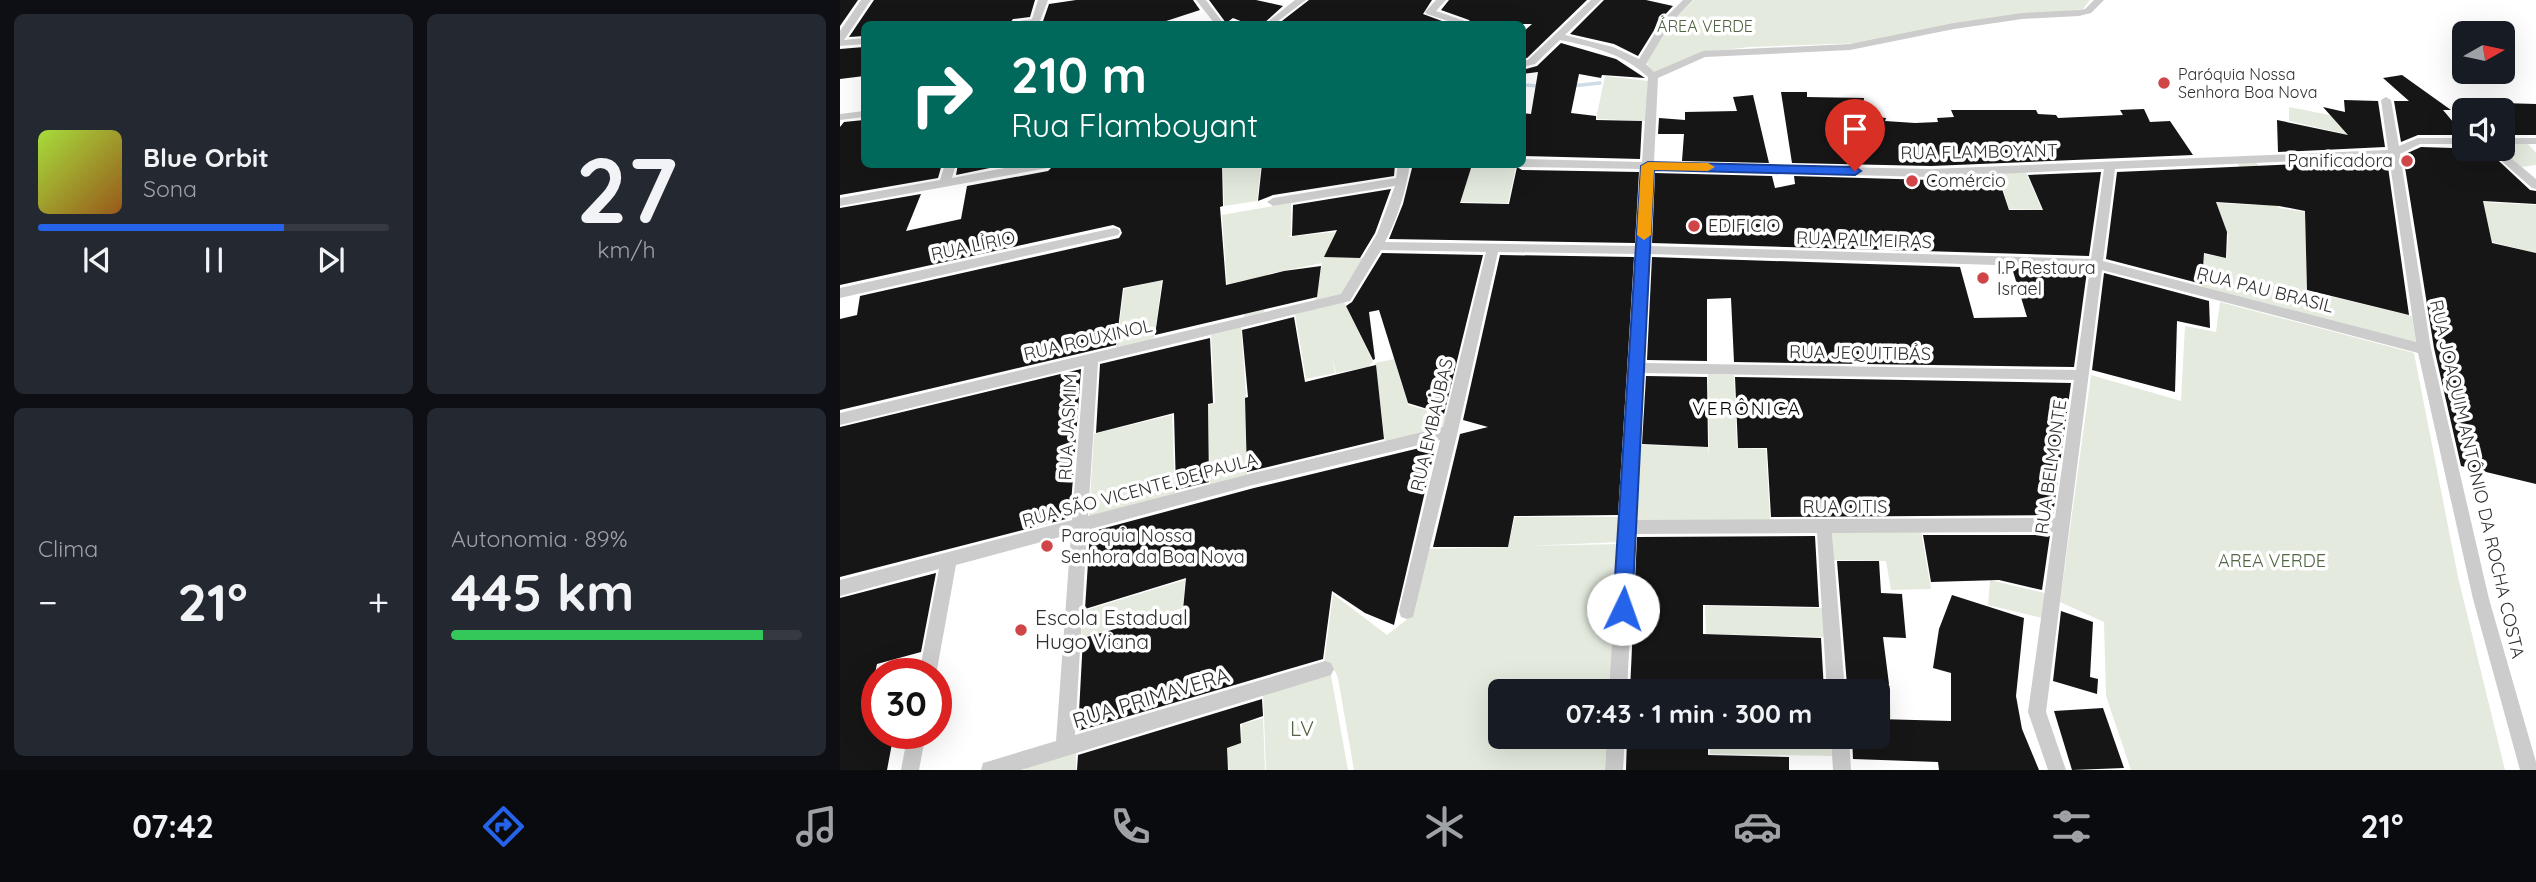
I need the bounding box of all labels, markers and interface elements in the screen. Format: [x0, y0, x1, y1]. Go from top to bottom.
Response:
park label: ÁREA VERDE [1657, 16, 1753, 36]
north arrow [2452, 21, 2515, 84]
map controls [2452, 21, 2515, 161]
text: 210 m [1011, 44, 1147, 105]
icon: right [896, 49, 987, 140]
place label: Paróquia Nossa Senhora Boa Nova [2178, 64, 2318, 102]
marker: Paróquia Nossa Senhora Boa Nova [2156, 75, 2172, 91]
button: sound [2452, 98, 2515, 161]
pin [1825, 99, 1885, 171]
text: Rua Flamboyant [1011, 105, 1258, 145]
icon: arrive [1836, 110, 1874, 148]
text: 27 [576, 132, 677, 246]
street label: RUA FLAMBOYANT [1900, 139, 2058, 164]
text: Blue Orbit [143, 141, 269, 174]
place label: Panificadora [2287, 149, 2393, 172]
marker: Panificadora [2399, 153, 2415, 169]
place label: Comércio [1926, 169, 2006, 192]
marker: Comércio [1904, 173, 1920, 189]
text: Sona [143, 174, 197, 203]
place label: EDIFICIO [1708, 214, 1780, 237]
marker: EDIFICIO [1686, 218, 1702, 234]
street label: RUA LÍRIO [929, 225, 1017, 266]
street label: RUA PALMEIRAS [1796, 226, 1932, 253]
text: km/h [597, 235, 656, 264]
icon: previous [78, 241, 116, 279]
icon: pause [195, 241, 233, 279]
icon: next [312, 241, 350, 279]
place label: I.P Restaura Israel [1997, 256, 2096, 300]
street label: RUA PAU BRASIL [2194, 261, 2336, 318]
marker: I.P Restaura Israel [1975, 270, 1991, 286]
street label: RUA JOAQUIM ANTÔNIO DA ROCHA COSTA [2425, 297, 2530, 661]
street label: RUA ROUXINOL [1021, 313, 1155, 365]
street label: RUA JEQUITIBÁS [1789, 340, 1931, 365]
street label: RUA EMBAÚBAS [1405, 356, 1458, 494]
street label: RUA JASMIM [1053, 373, 1082, 481]
district label: VERÔNICA [1692, 396, 1802, 420]
street label: RUA BELMONTE [2030, 398, 2071, 536]
street label: RUA SÃO VICENTE DE PAULA [1020, 447, 1260, 532]
street label: RUA OITIS [1803, 495, 1887, 518]
text: Autonomia · 89% [451, 524, 627, 553]
place label: Paroquia Nossa Senhora da Boa Nova [1061, 524, 1245, 568]
text: Clima [38, 534, 98, 563]
marker: Paroquia Nossa Senhora da Boa Nova [1039, 538, 1055, 554]
park label: AREA VERDE [2218, 549, 2326, 572]
text: 445 km [451, 559, 634, 624]
text: 21° [178, 569, 248, 634]
position arrow [1586, 572, 1660, 646]
text: − [38, 578, 58, 626]
text: + [368, 578, 389, 626]
place label: Escola Estadual Hugo Viana [1035, 604, 1188, 654]
marker: Escola Estadual Hugo Viana [1013, 622, 1029, 638]
speed limit sign: 30 [861, 658, 952, 749]
street label: RUA PRIMAVERA [1069, 661, 1232, 733]
text: 07:43 · 1 min · 300 m [1566, 697, 1812, 730]
park label: LV [1290, 715, 1314, 741]
icon: directions [479, 802, 528, 851]
icon: music [792, 802, 841, 851]
icon: phone [1106, 802, 1155, 851]
icon: climate [1420, 802, 1469, 851]
icon: car [1733, 802, 1782, 851]
icon: filters [2047, 802, 2096, 851]
text: 07:42 [132, 806, 214, 846]
text: 21° [2360, 806, 2404, 846]

